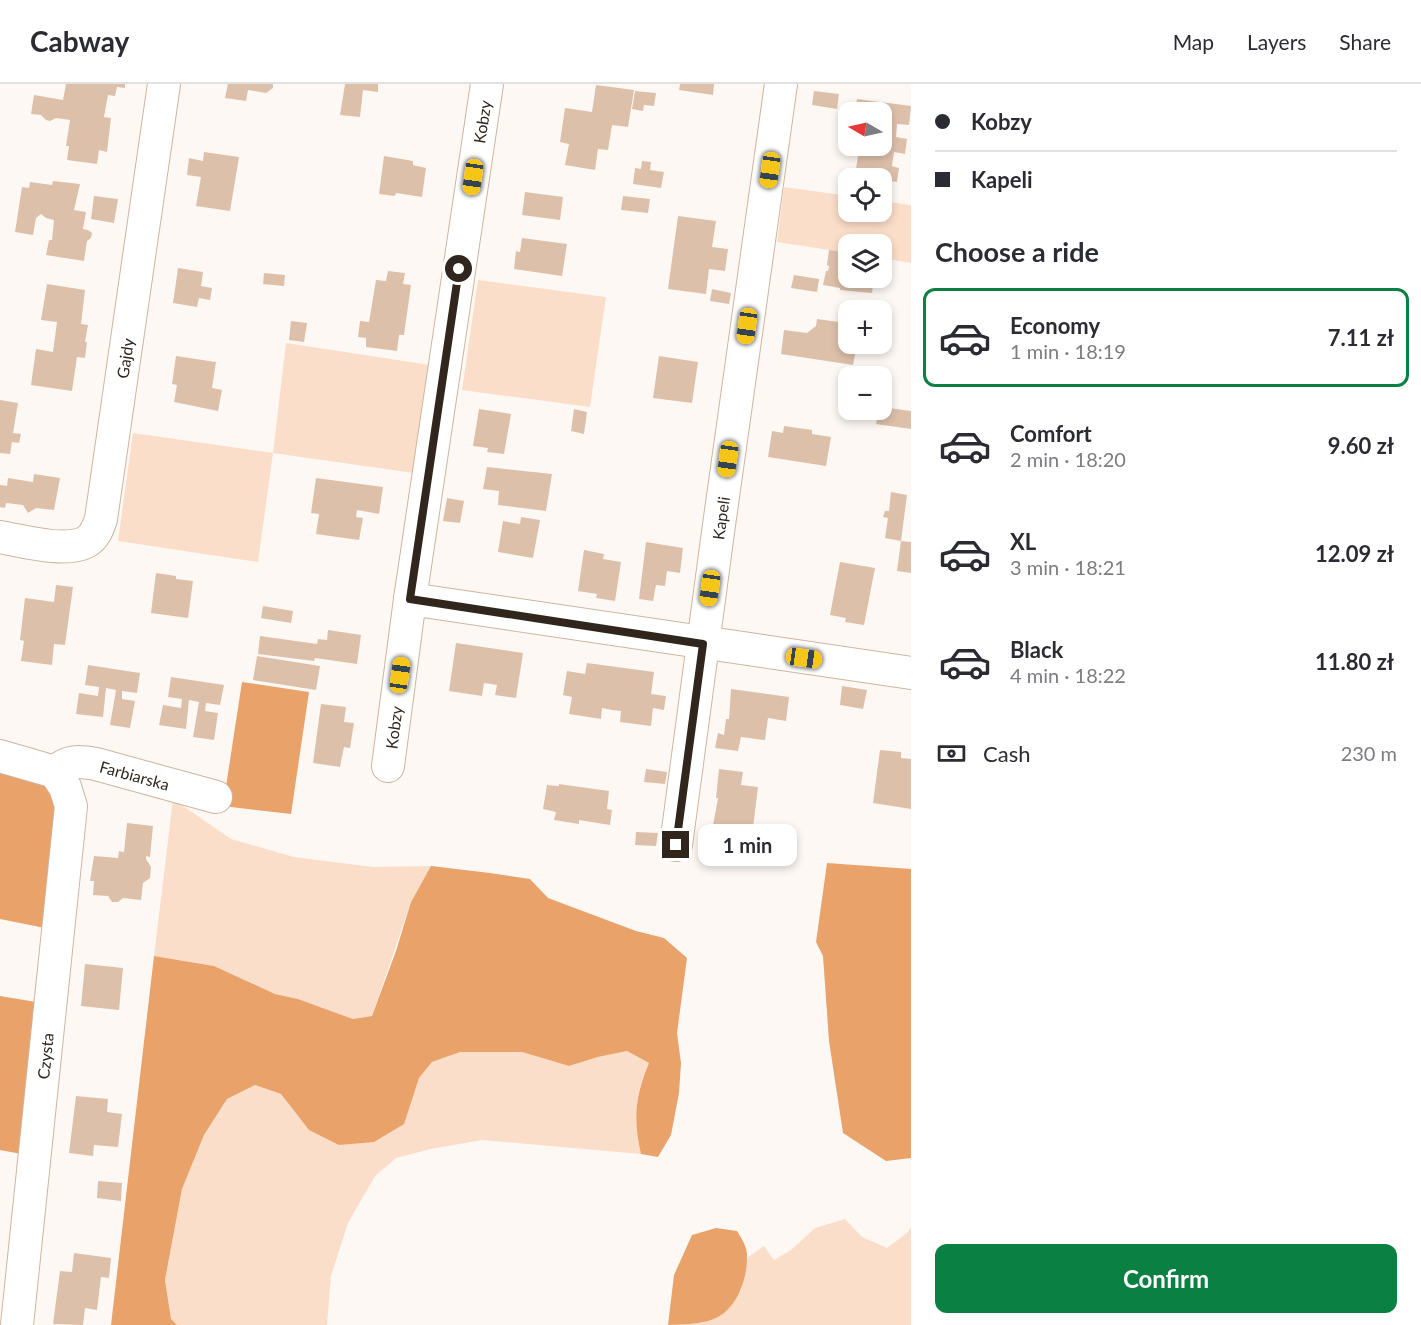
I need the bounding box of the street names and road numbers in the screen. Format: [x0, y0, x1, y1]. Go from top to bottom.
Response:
street label: Kobzy [469, 98, 494, 145]
street label: Gajdy [112, 336, 137, 380]
street label: Kapeli [708, 495, 732, 541]
street label: Kobzy [381, 704, 405, 750]
street label: Farbiarska [98, 756, 172, 793]
street label: Czysta [33, 1032, 57, 1080]

